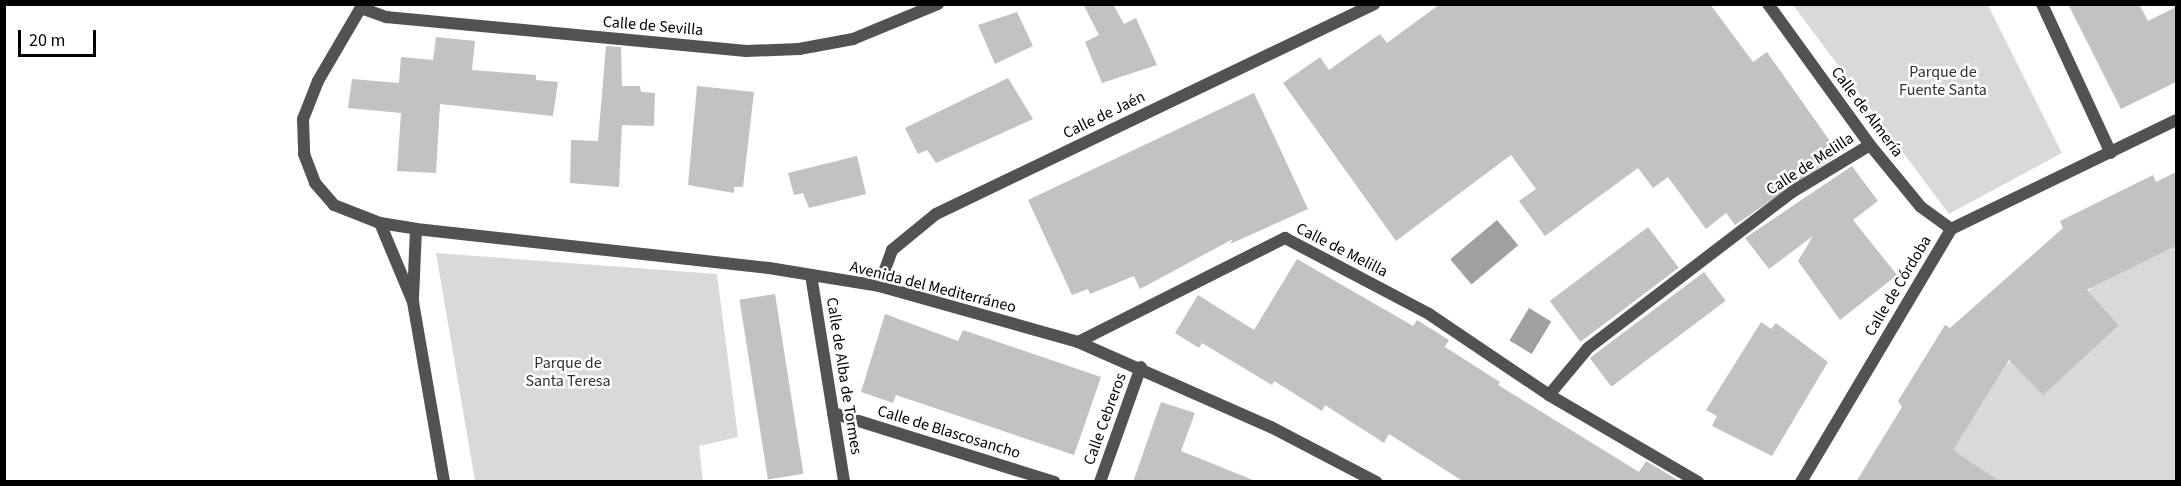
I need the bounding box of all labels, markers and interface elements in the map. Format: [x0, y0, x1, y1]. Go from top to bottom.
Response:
street label: Calle de Sevilla [602, 12, 704, 40]
scale bar [21, 18, 99, 56]
text: 20 m [29, 28, 65, 53]
park label: Parque de Fuente Santa [1899, 62, 1987, 100]
street label: Calle de Almería [1827, 63, 1907, 161]
street label: Calle de Jaén [1060, 87, 1148, 143]
street label: Calle de Melilla [1763, 129, 1857, 199]
street label: Calle de Melilla [1293, 219, 1391, 281]
street label: Calle de Córdoba [1860, 232, 1936, 340]
street label: Avenida del Mediterráneo [848, 257, 1018, 317]
street label: Calle de Alba de Tormes [822, 296, 866, 456]
park label: Parque de Santa Teresa [525, 353, 611, 391]
street label: Calle Cebreros [1079, 370, 1131, 468]
street label: Calle de Blascosancho [875, 401, 1023, 463]

